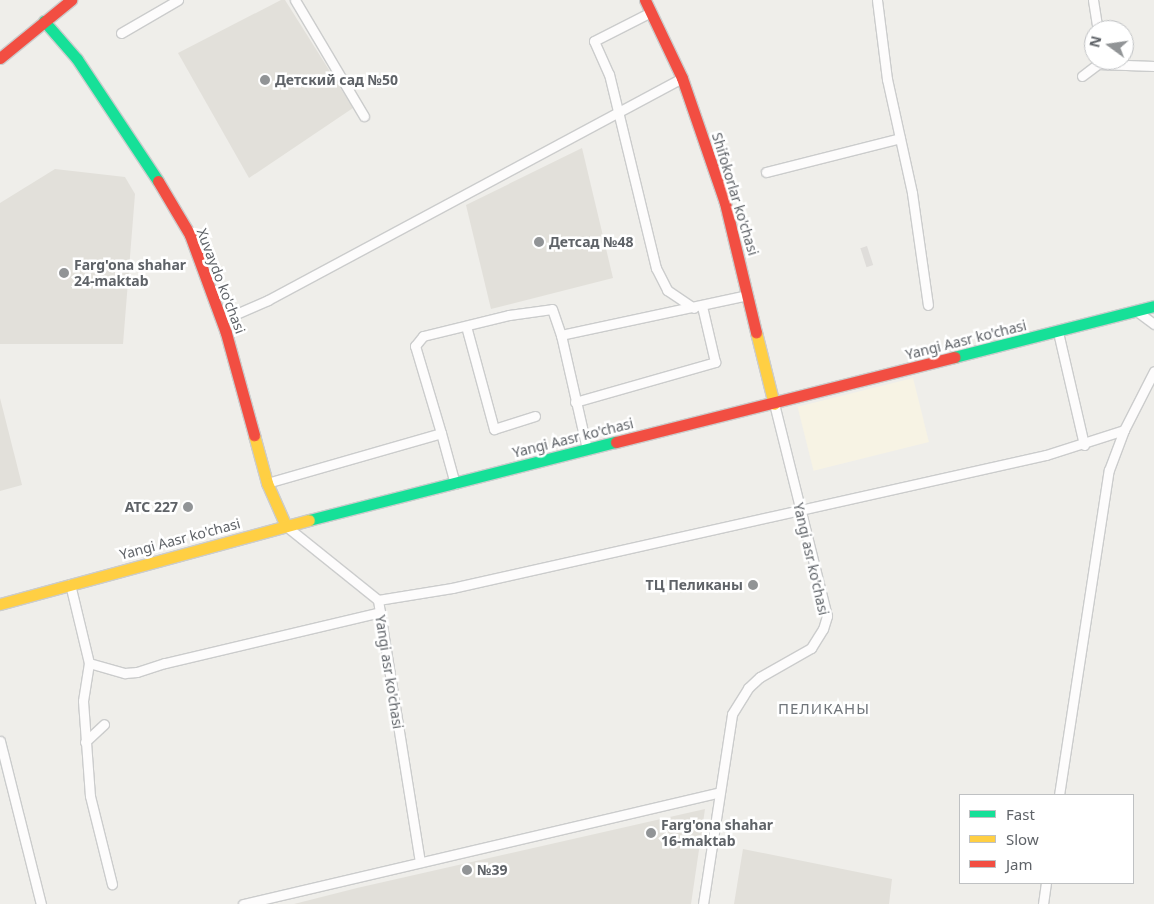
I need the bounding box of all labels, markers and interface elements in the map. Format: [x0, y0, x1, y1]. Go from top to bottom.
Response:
north arrow [1084, 20, 1134, 70]
text: N [1084, 34, 1106, 49]
place label: Детский сад №50 [275, 72, 398, 88]
marker: Детский сад №50 [259, 74, 271, 86]
street label: Shifokorlar ko'chasi [708, 131, 762, 257]
street label: Xuvaydo ko'chasi [193, 226, 249, 336]
place label: Детсад №48 [549, 234, 633, 250]
marker: Детсад №48 [533, 236, 545, 248]
place label: Farg'ona shahar 24-maktab [74, 257, 186, 290]
marker: Farg'ona shahar 24-maktab [58, 267, 70, 279]
street label: Yangi Aasr ko'chasi [904, 317, 1028, 363]
street label: Yangi Aasr ko'chasi [511, 415, 635, 461]
place label: АТС 227 [125, 499, 178, 515]
marker: АТС 227 [182, 501, 194, 513]
street label: Yangi asr ko'chasi [790, 501, 832, 617]
street label: Yangi Aasr ko'chasi [118, 515, 242, 563]
place label: ТЦ Пеликаны [646, 577, 743, 593]
marker: ТЦ Пеликаны [747, 579, 759, 591]
street label: Yangi asr ko'chasi [372, 614, 406, 730]
district label: ПЕЛИКАНЫ [777, 700, 871, 718]
legend [959, 794, 1134, 884]
text: Fast [1006, 804, 1035, 824]
place label: Farg'ona shahar 16-maktab [661, 817, 773, 850]
marker: Farg'ona shahar 16-maktab [645, 827, 657, 839]
text: Slow [1006, 829, 1039, 849]
text: Jam [1006, 854, 1033, 874]
place label: №39 [477, 862, 507, 878]
marker: №39 [461, 864, 473, 876]

